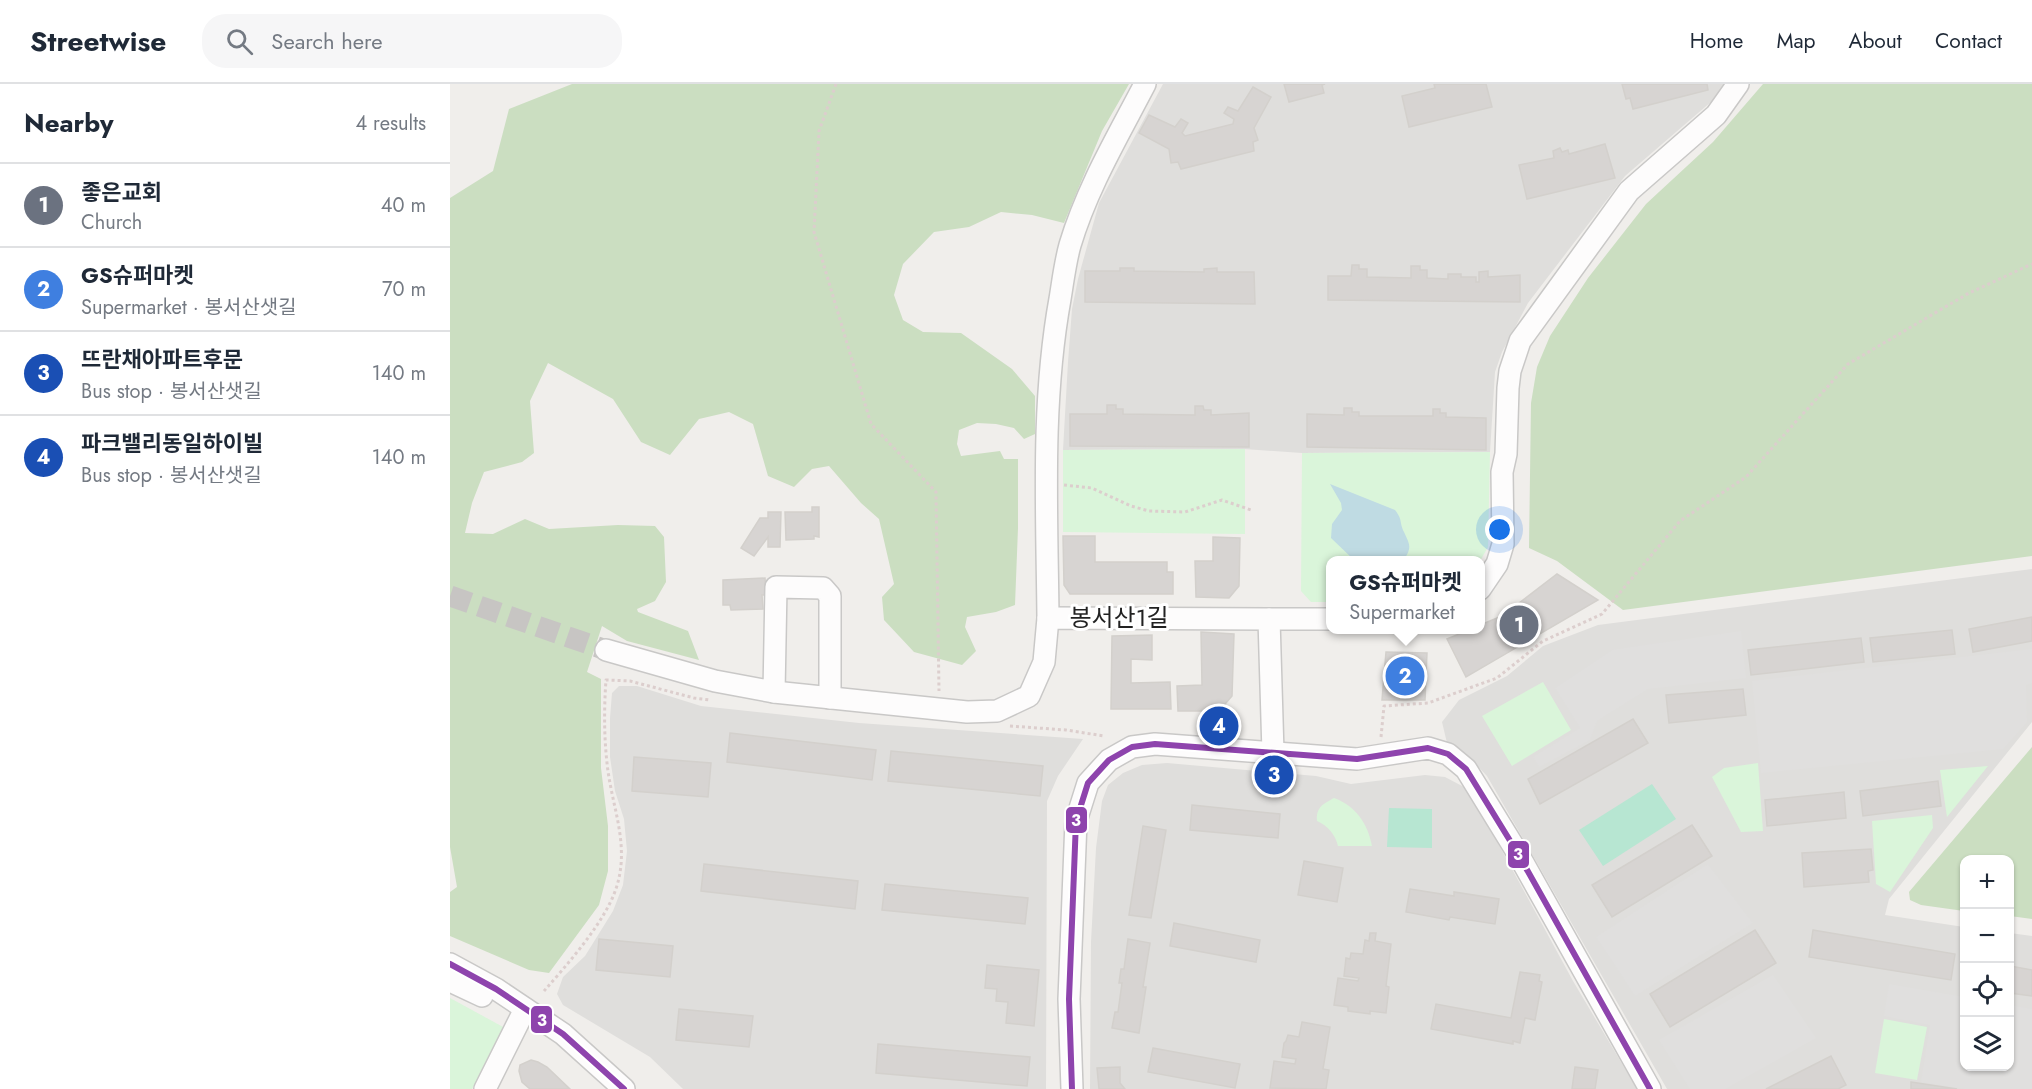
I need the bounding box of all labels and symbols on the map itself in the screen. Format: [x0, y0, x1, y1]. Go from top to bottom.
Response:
your location [1485, 515, 1514, 544]
street label: 봉서산1길 [1069, 600, 1169, 635]
pin: 1 [1500, 602, 1538, 648]
pin: 2 [1386, 654, 1424, 698]
pin: 4 [1200, 704, 1238, 748]
pin: 3 [1254, 752, 1294, 798]
line badge: 3 [1065, 806, 1088, 834]
text: 3 [1071, 809, 1081, 832]
line badge: 3 [1507, 840, 1530, 869]
text: 3 [1513, 843, 1523, 866]
line badge: 3 [530, 1005, 553, 1034]
text: 3 [537, 1009, 547, 1032]

